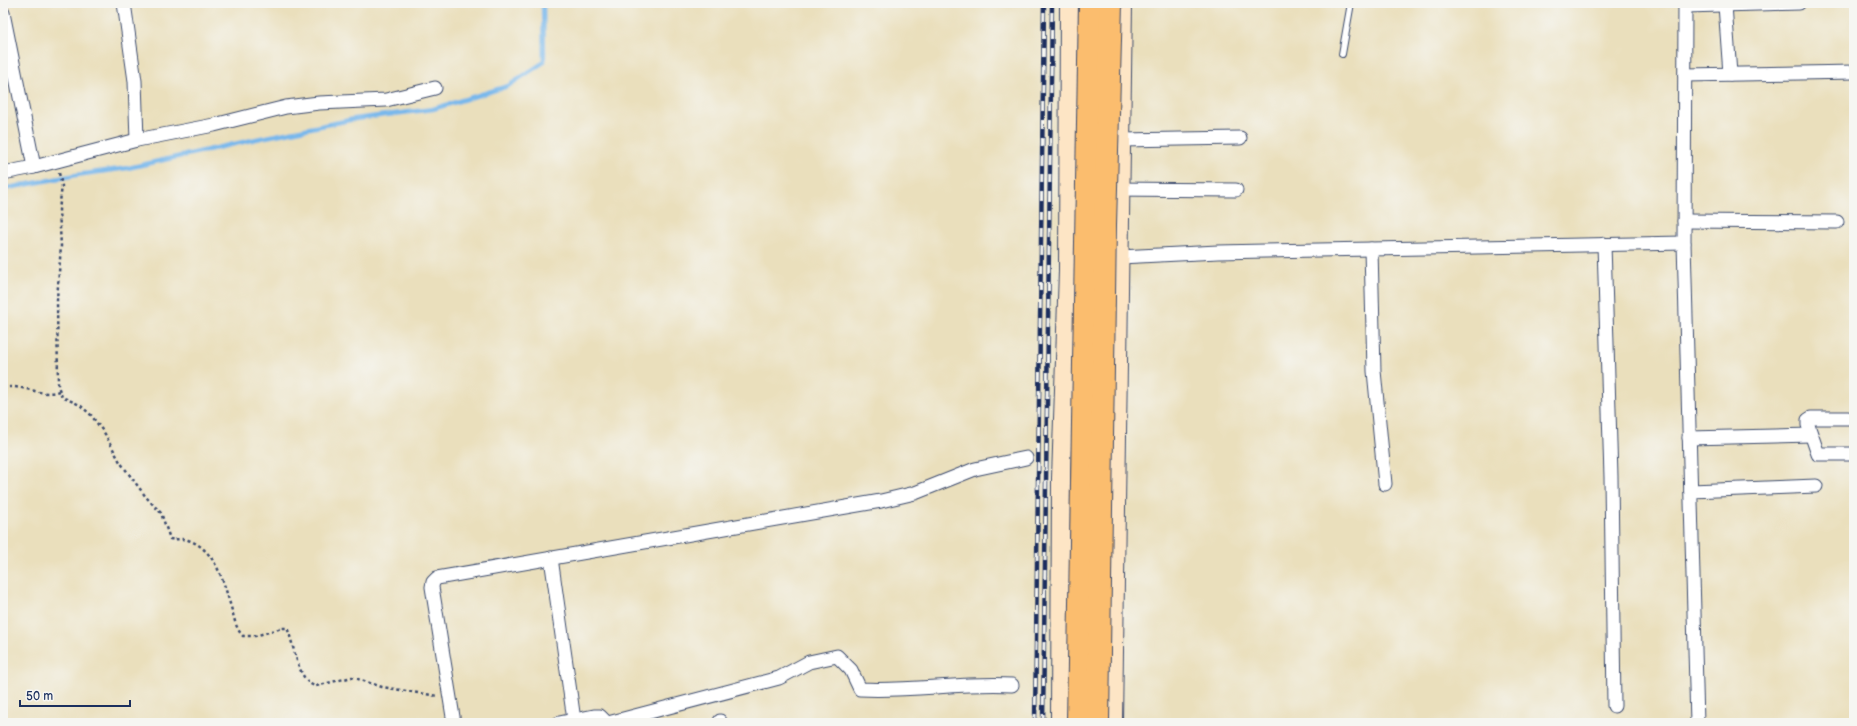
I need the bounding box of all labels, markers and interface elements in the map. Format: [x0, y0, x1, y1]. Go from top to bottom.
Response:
scale bar [20, 682, 130, 708]
text: 50 m [26, 689, 53, 704]

